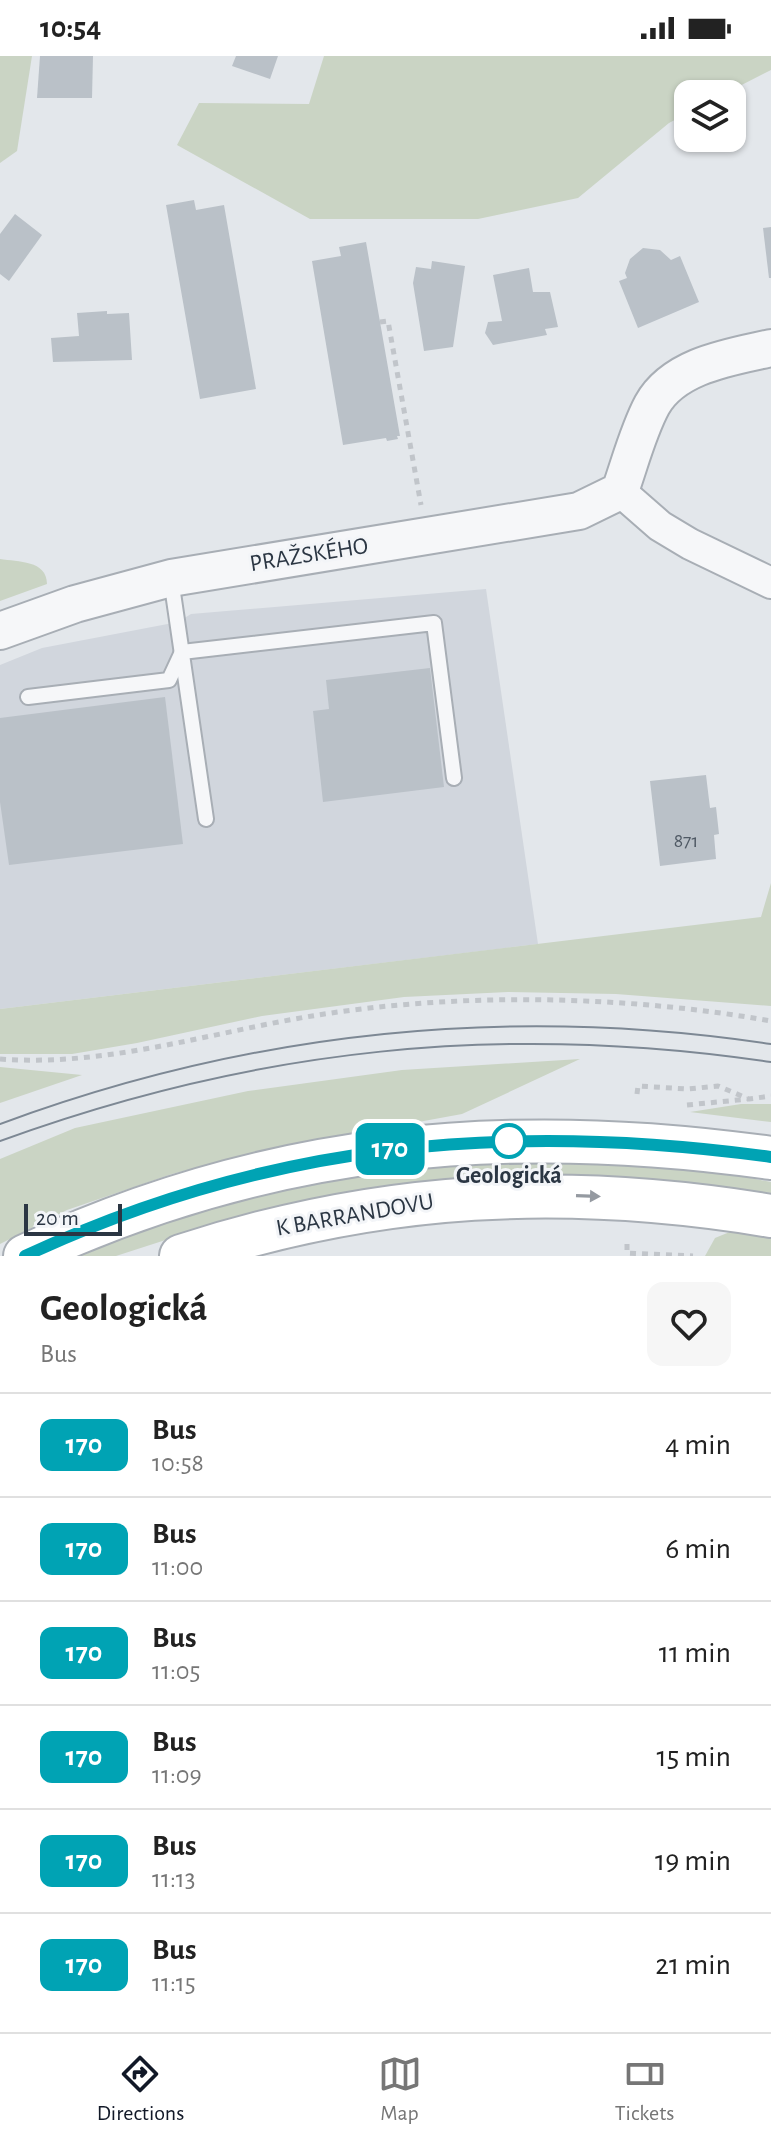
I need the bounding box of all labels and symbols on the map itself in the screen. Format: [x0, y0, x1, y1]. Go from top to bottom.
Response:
street label: PRAŽSKÉHO [248, 532, 370, 576]
house number: 871 [674, 831, 698, 851]
line badge: 170 [344, 1123, 436, 1175]
marker: Geologická [492, 1124, 526, 1158]
place label: Geologická [456, 1164, 562, 1188]
street label: K BARRANDOVU [274, 1189, 436, 1241]
one-way arrow [576, 1190, 601, 1203]
scale bar [24, 1200, 122, 1236]

